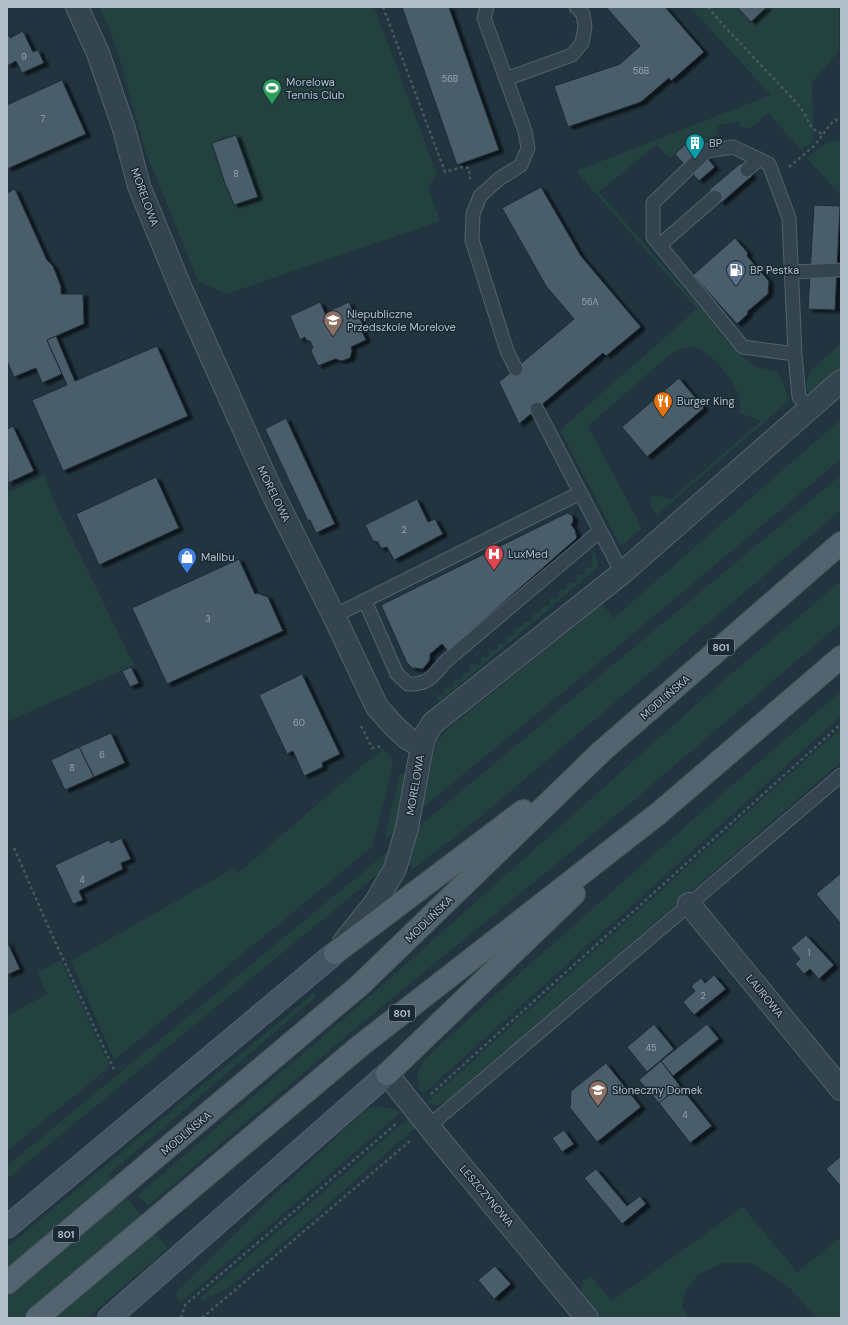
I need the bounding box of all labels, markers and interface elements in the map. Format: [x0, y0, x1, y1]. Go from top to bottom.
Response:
house number: 9 [21, 51, 27, 63]
house number: 56B [633, 65, 649, 77]
house number: 56B [442, 73, 458, 85]
place label: Morelowa Tennis Club [286, 75, 345, 102]
sports icon: Morelowa Tennis Club [261, 77, 283, 105]
house number: 7 [41, 113, 46, 125]
building icon: BP [684, 132, 706, 160]
place label: BP [709, 136, 722, 150]
street label: MORELOWA [128, 166, 162, 228]
house number: 8 [233, 168, 239, 180]
fuel station icon: BP Pestka [725, 259, 747, 287]
place label: BP Pestka [750, 263, 799, 277]
house number: 56A [582, 296, 598, 308]
place label: Niepubliczne Przedszkole Morelove [347, 307, 456, 334]
school or university icon: Niepubliczne Przedszkole Morelove [322, 309, 344, 337]
restaurant icon: Burger King [652, 390, 674, 418]
place label: Burger King [677, 394, 735, 408]
street label: MORELOWA [254, 464, 294, 524]
house number: 2 [401, 524, 407, 536]
hospital icon: LuxMed [483, 543, 505, 571]
shop icon: Malibu [176, 546, 198, 574]
place label: LuxMed [508, 547, 548, 561]
place label: Malibu [201, 550, 235, 564]
house number: 3 [205, 613, 211, 625]
road number: 801 [708, 639, 734, 655]
street label: MODLIŃSKA [637, 672, 693, 722]
house number: 60 [293, 717, 305, 729]
house number: 6 [99, 749, 105, 761]
street label: MORELOWA [403, 754, 427, 816]
house number: 8 [69, 762, 75, 774]
house number: 4 [79, 874, 85, 886]
street label: MODLIŃSKA [402, 893, 456, 945]
house number: 1 [808, 947, 811, 959]
street label: LAUROWA [743, 971, 787, 1021]
house number: 2 [700, 990, 706, 1002]
road number: 801 [389, 1005, 415, 1021]
house number: 45 [646, 1042, 656, 1054]
school or university icon: Słoneczny Domek [587, 1079, 609, 1107]
place label: Słoneczny Domek [612, 1083, 703, 1097]
street label: MODLIŃSKA [158, 1108, 214, 1158]
house number: 4 [682, 1109, 688, 1121]
street label: LESZCZYNOWA [457, 1162, 517, 1230]
road number: 801 [53, 1226, 79, 1242]

